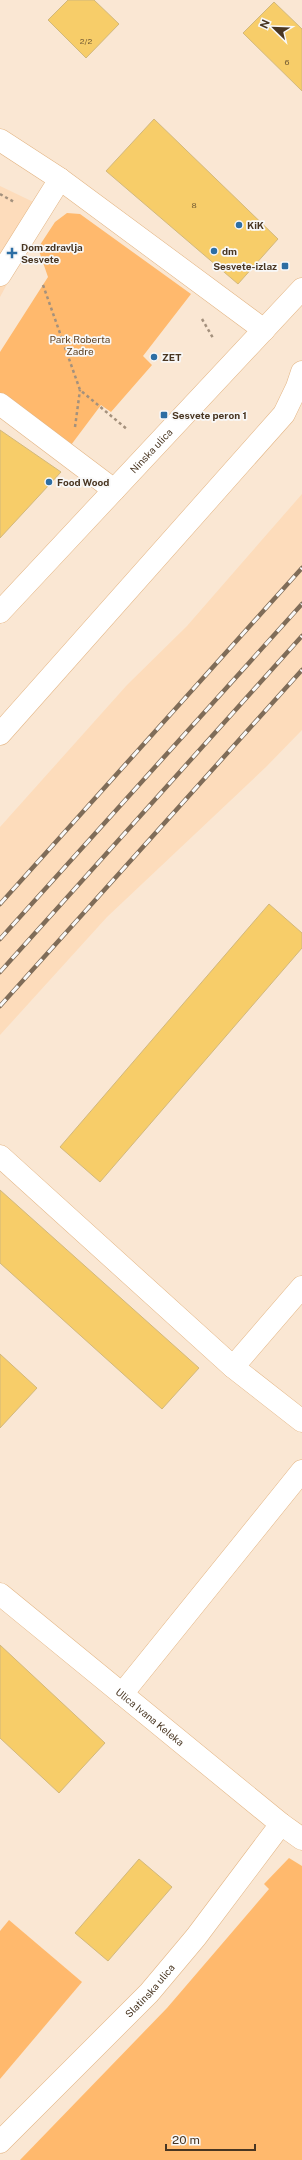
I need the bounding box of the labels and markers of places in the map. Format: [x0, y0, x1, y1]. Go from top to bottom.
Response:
place label: KiK [247, 219, 264, 231]
marker: KiK [234, 220, 244, 230]
place label: Dom zdravlja Sesvete [21, 241, 83, 265]
place label: dm [222, 245, 237, 257]
marker: dm [209, 246, 219, 256]
marker: Dom zdravlja Sesvete [6, 247, 18, 259]
place label: Sesvete-izlaz [213, 260, 277, 272]
marker: Sesvete-izlaz [280, 261, 290, 271]
place label: ZET [162, 351, 181, 363]
marker: ZET [149, 352, 159, 362]
place label: Sesvete peron 1 [172, 409, 247, 421]
marker: Sesvete peron 1 [159, 410, 169, 420]
place label: Food Wood [57, 476, 109, 488]
marker: Food Wood [44, 477, 54, 487]

